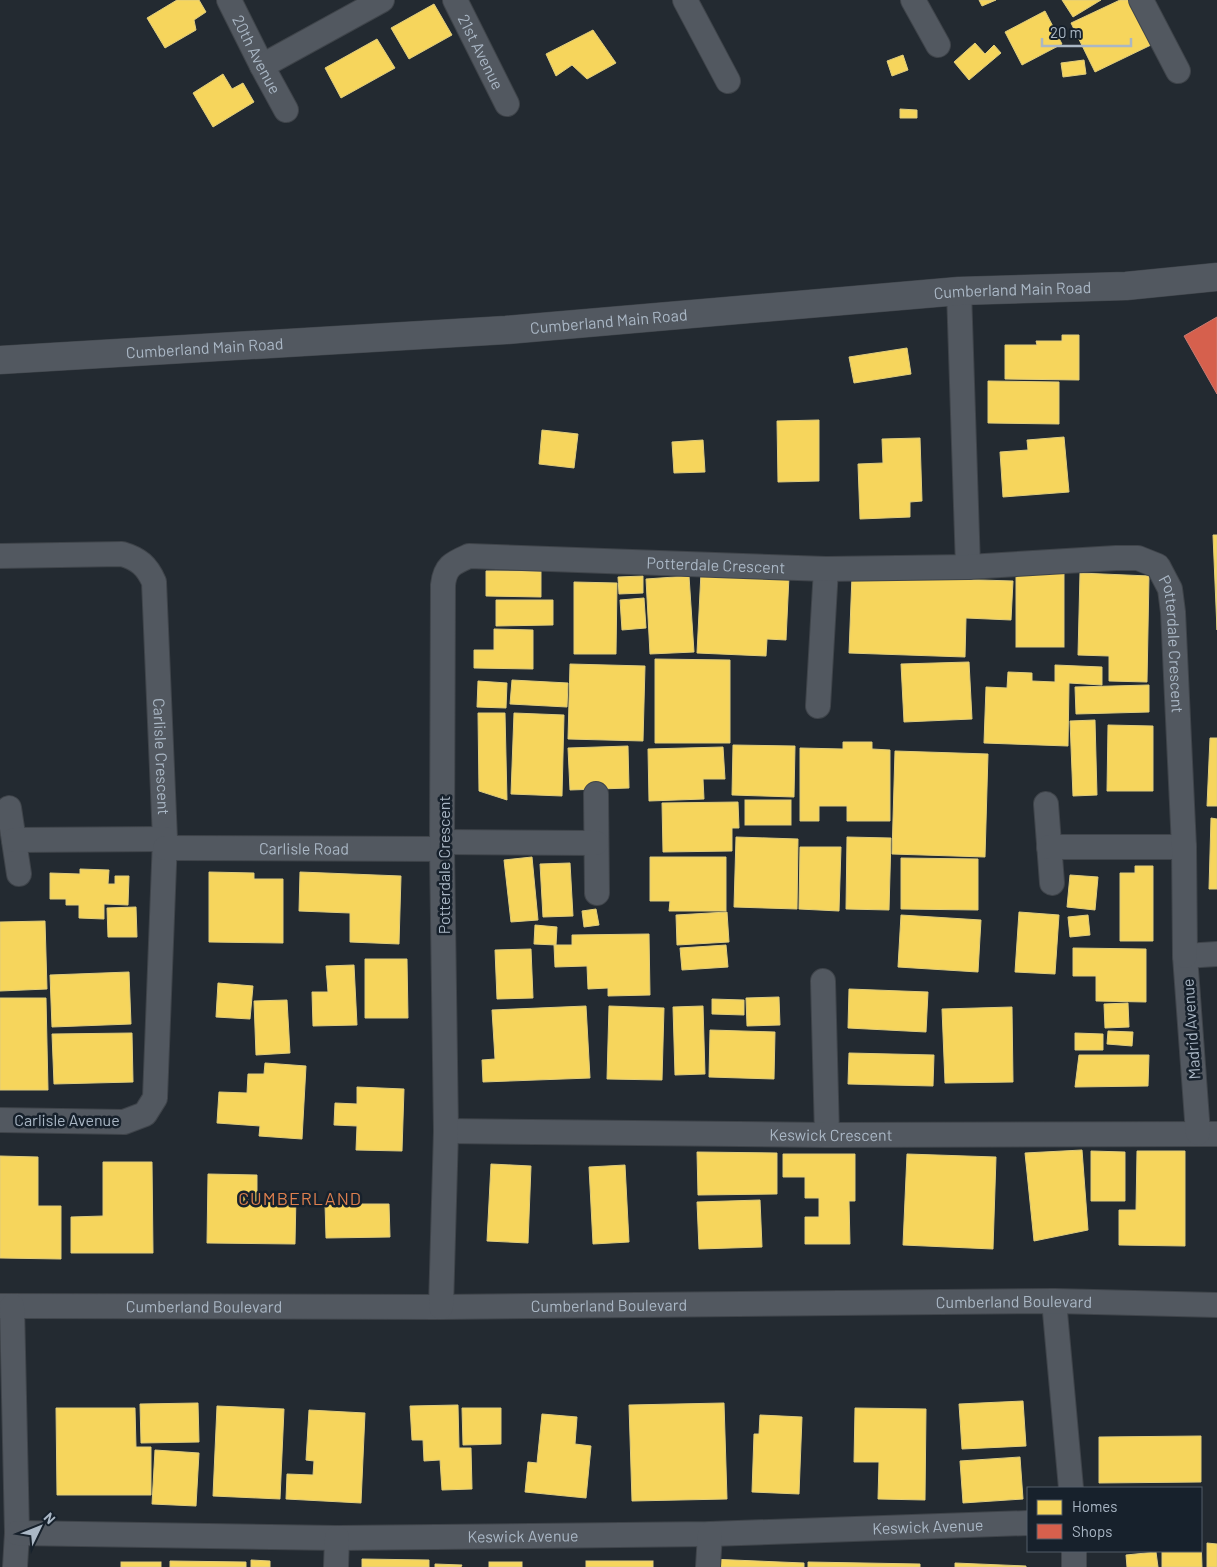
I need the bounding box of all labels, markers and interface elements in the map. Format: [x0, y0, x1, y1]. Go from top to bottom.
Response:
street label: 21st Avenue [455, 11, 508, 92]
street label: 20th Avenue [229, 12, 285, 97]
scale bar [1042, 15, 1131, 47]
text: 20 m [1050, 23, 1082, 41]
street label: Cumberland Main Road [933, 277, 1092, 302]
street label: Cumberland Main Road [529, 304, 688, 337]
street label: Cumberland Main Road [125, 333, 284, 362]
street label: Potterdale Crescent [646, 552, 786, 577]
street label: Potterdale Crescent [1155, 572, 1188, 714]
street label: Carlisle Crescent [150, 698, 174, 816]
street label: Potterdale Crescent [434, 796, 453, 934]
street label: Carlisle Road [259, 838, 349, 858]
street label: Madrid Avenue [1178, 978, 1204, 1080]
street label: Carlisle Avenue [14, 1110, 120, 1129]
street label: Keswick Crescent [769, 1124, 893, 1144]
district label: CUMBERLAND [238, 1187, 362, 1209]
street label: Cumberland Boulevard [936, 1291, 1092, 1311]
street label: Cumberland Boulevard [531, 1295, 687, 1315]
street label: Cumberland Boulevard [126, 1296, 282, 1316]
legend [1027, 1487, 1202, 1552]
text: Homes [1072, 1497, 1117, 1515]
north arrow [15, 1502, 65, 1552]
text: N [40, 1509, 59, 1527]
street label: Keswick Avenue [872, 1515, 984, 1537]
text: Shops [1072, 1522, 1112, 1540]
street label: Keswick Avenue [467, 1525, 579, 1546]

